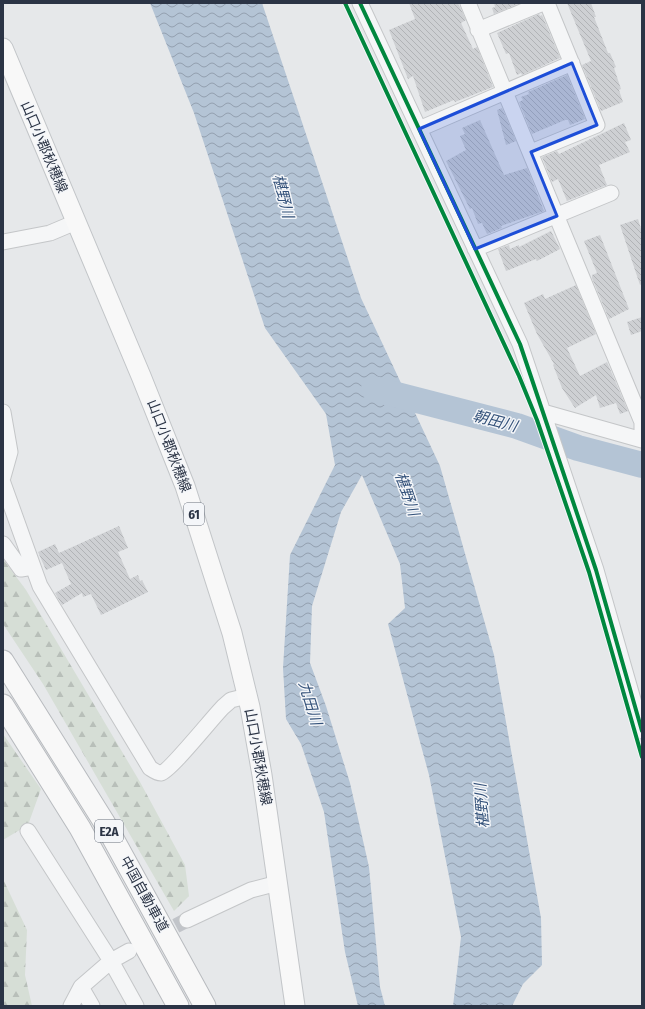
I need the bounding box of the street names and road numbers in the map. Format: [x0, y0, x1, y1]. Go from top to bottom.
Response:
street label: 山口小郡秋穂線 [17, 99, 71, 195]
street label: 山口小郡秋穂線 [144, 397, 194, 495]
road number: 61 [184, 503, 204, 525]
street label: 山口小郡秋穂線 [241, 707, 275, 807]
road number: E2A [95, 820, 123, 842]
street label: 中国自動車道 [116, 853, 172, 935]

